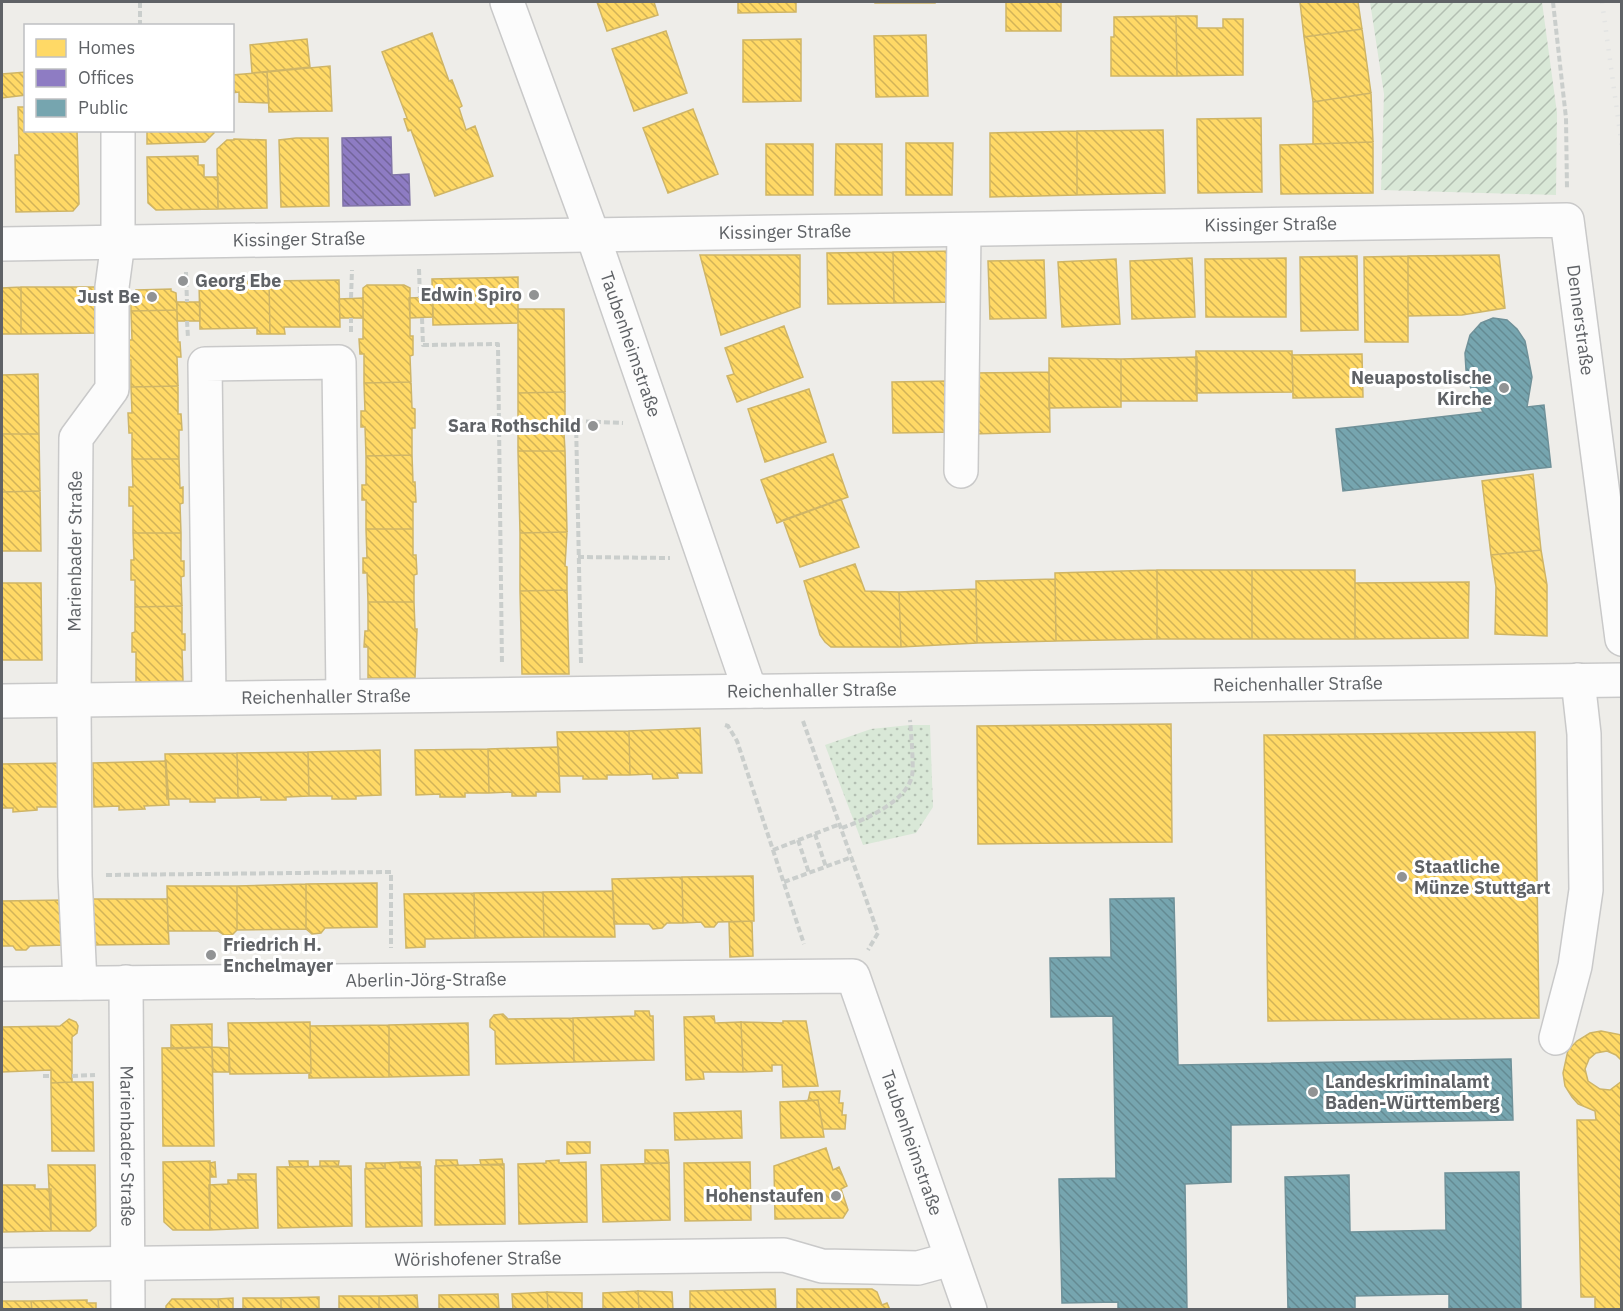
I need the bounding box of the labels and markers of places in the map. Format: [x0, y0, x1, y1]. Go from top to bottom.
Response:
place label: Georg Ebe [195, 269, 281, 292]
marker: Georg Ebe [176, 274, 190, 288]
place label: Edwin Spiro [420, 283, 522, 306]
place label: Just Be [77, 285, 140, 308]
marker: Edwin Spiro [527, 288, 541, 302]
marker: Just Be [145, 290, 159, 304]
place label: Neuapostolische Kirche [1351, 366, 1492, 410]
marker: Neuapostolische Kirche [1497, 381, 1511, 395]
place label: Sara Rothschild [448, 414, 581, 437]
marker: Sara Rothschild [586, 419, 600, 433]
place label: Staatliche Münze Stuttgart [1414, 855, 1551, 899]
marker: Staatliche Münze Stuttgart [1395, 870, 1409, 884]
place label: Friedrich H. Enchelmayer [223, 933, 333, 977]
marker: Friedrich H. Enchelmayer [204, 948, 218, 962]
place label: Landeskriminalamt Baden-Württemberg [1325, 1070, 1500, 1114]
marker: Landeskriminalamt Baden-Württemberg [1306, 1085, 1320, 1099]
place label: Hohenstaufen [705, 1184, 824, 1207]
marker: Hohenstaufen [829, 1189, 843, 1203]

